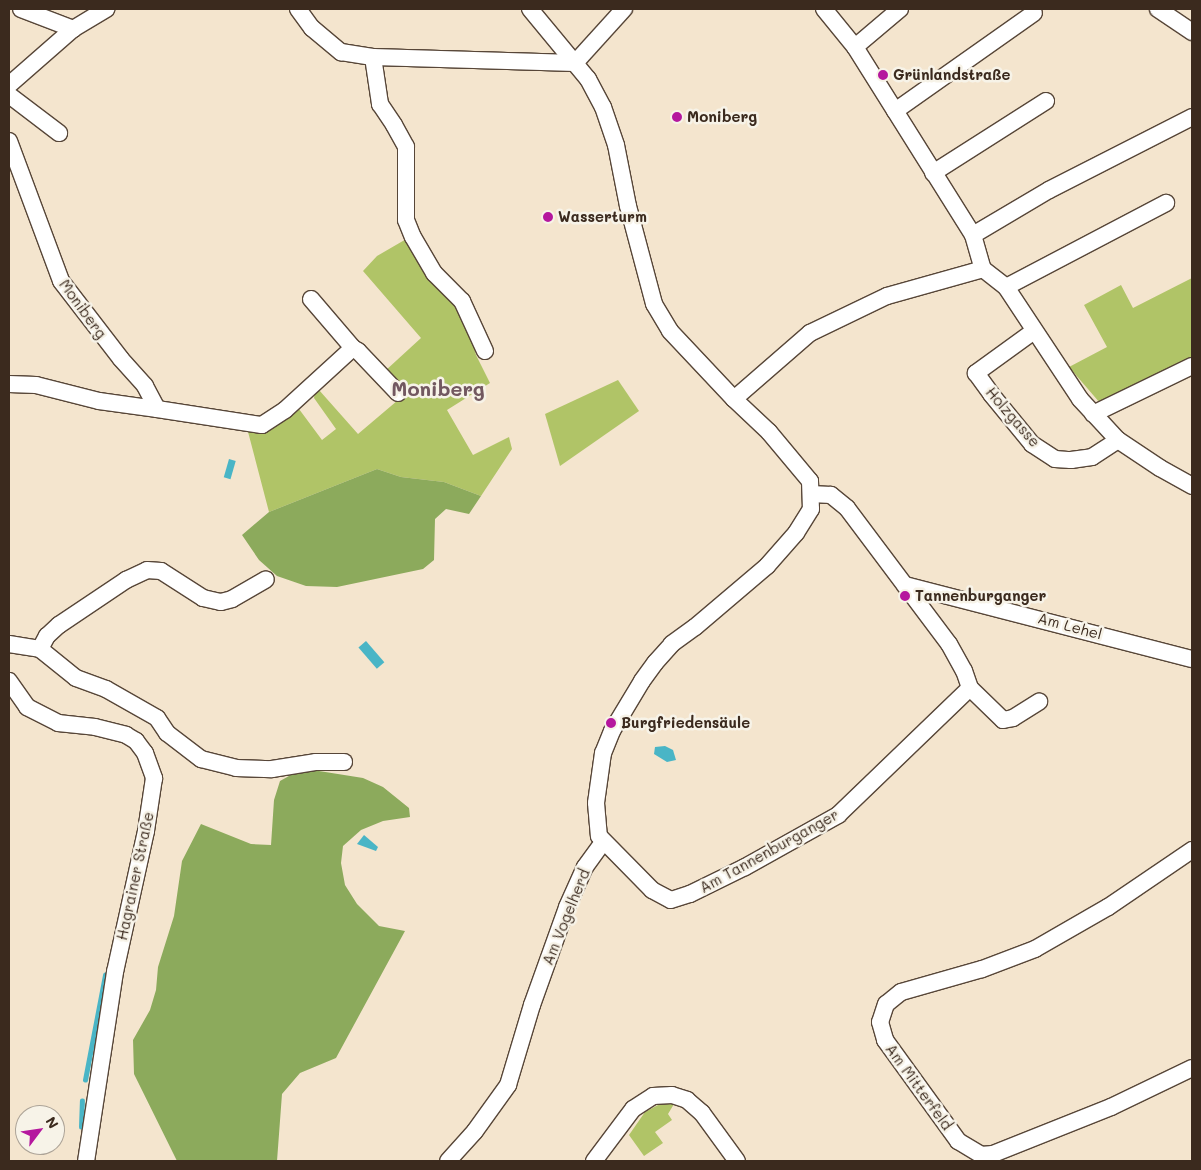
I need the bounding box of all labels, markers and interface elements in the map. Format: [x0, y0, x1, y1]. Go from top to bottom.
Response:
place label: Grünlandstraße [893, 66, 1011, 84]
marker: Grünlandstraße [877, 69, 889, 81]
place label: Moniberg [687, 108, 757, 126]
marker: Moniberg [671, 111, 683, 123]
place label: Wasserturm [558, 208, 647, 226]
marker: Wasserturm [542, 211, 554, 223]
street label: Moniberg [55, 276, 111, 342]
district label: Moniberg [391, 376, 485, 400]
street label: Holzgasse [982, 383, 1044, 451]
place label: Tannenburganger [915, 587, 1046, 605]
marker: Tannenburganger [899, 590, 911, 602]
street label: Am Lehel [1036, 609, 1104, 643]
place label: Burgfriedensäule [621, 714, 750, 732]
marker: Burgfriedensäule [605, 717, 617, 729]
street label: Am Tannenburganger [696, 805, 842, 897]
street label: Hagrainer Straße [113, 810, 157, 942]
street label: Am Vogelherd [539, 866, 593, 968]
street label: Am Mitterfeld [882, 1040, 956, 1134]
north arrow [15, 1105, 65, 1155]
text: N [42, 1113, 63, 1132]

